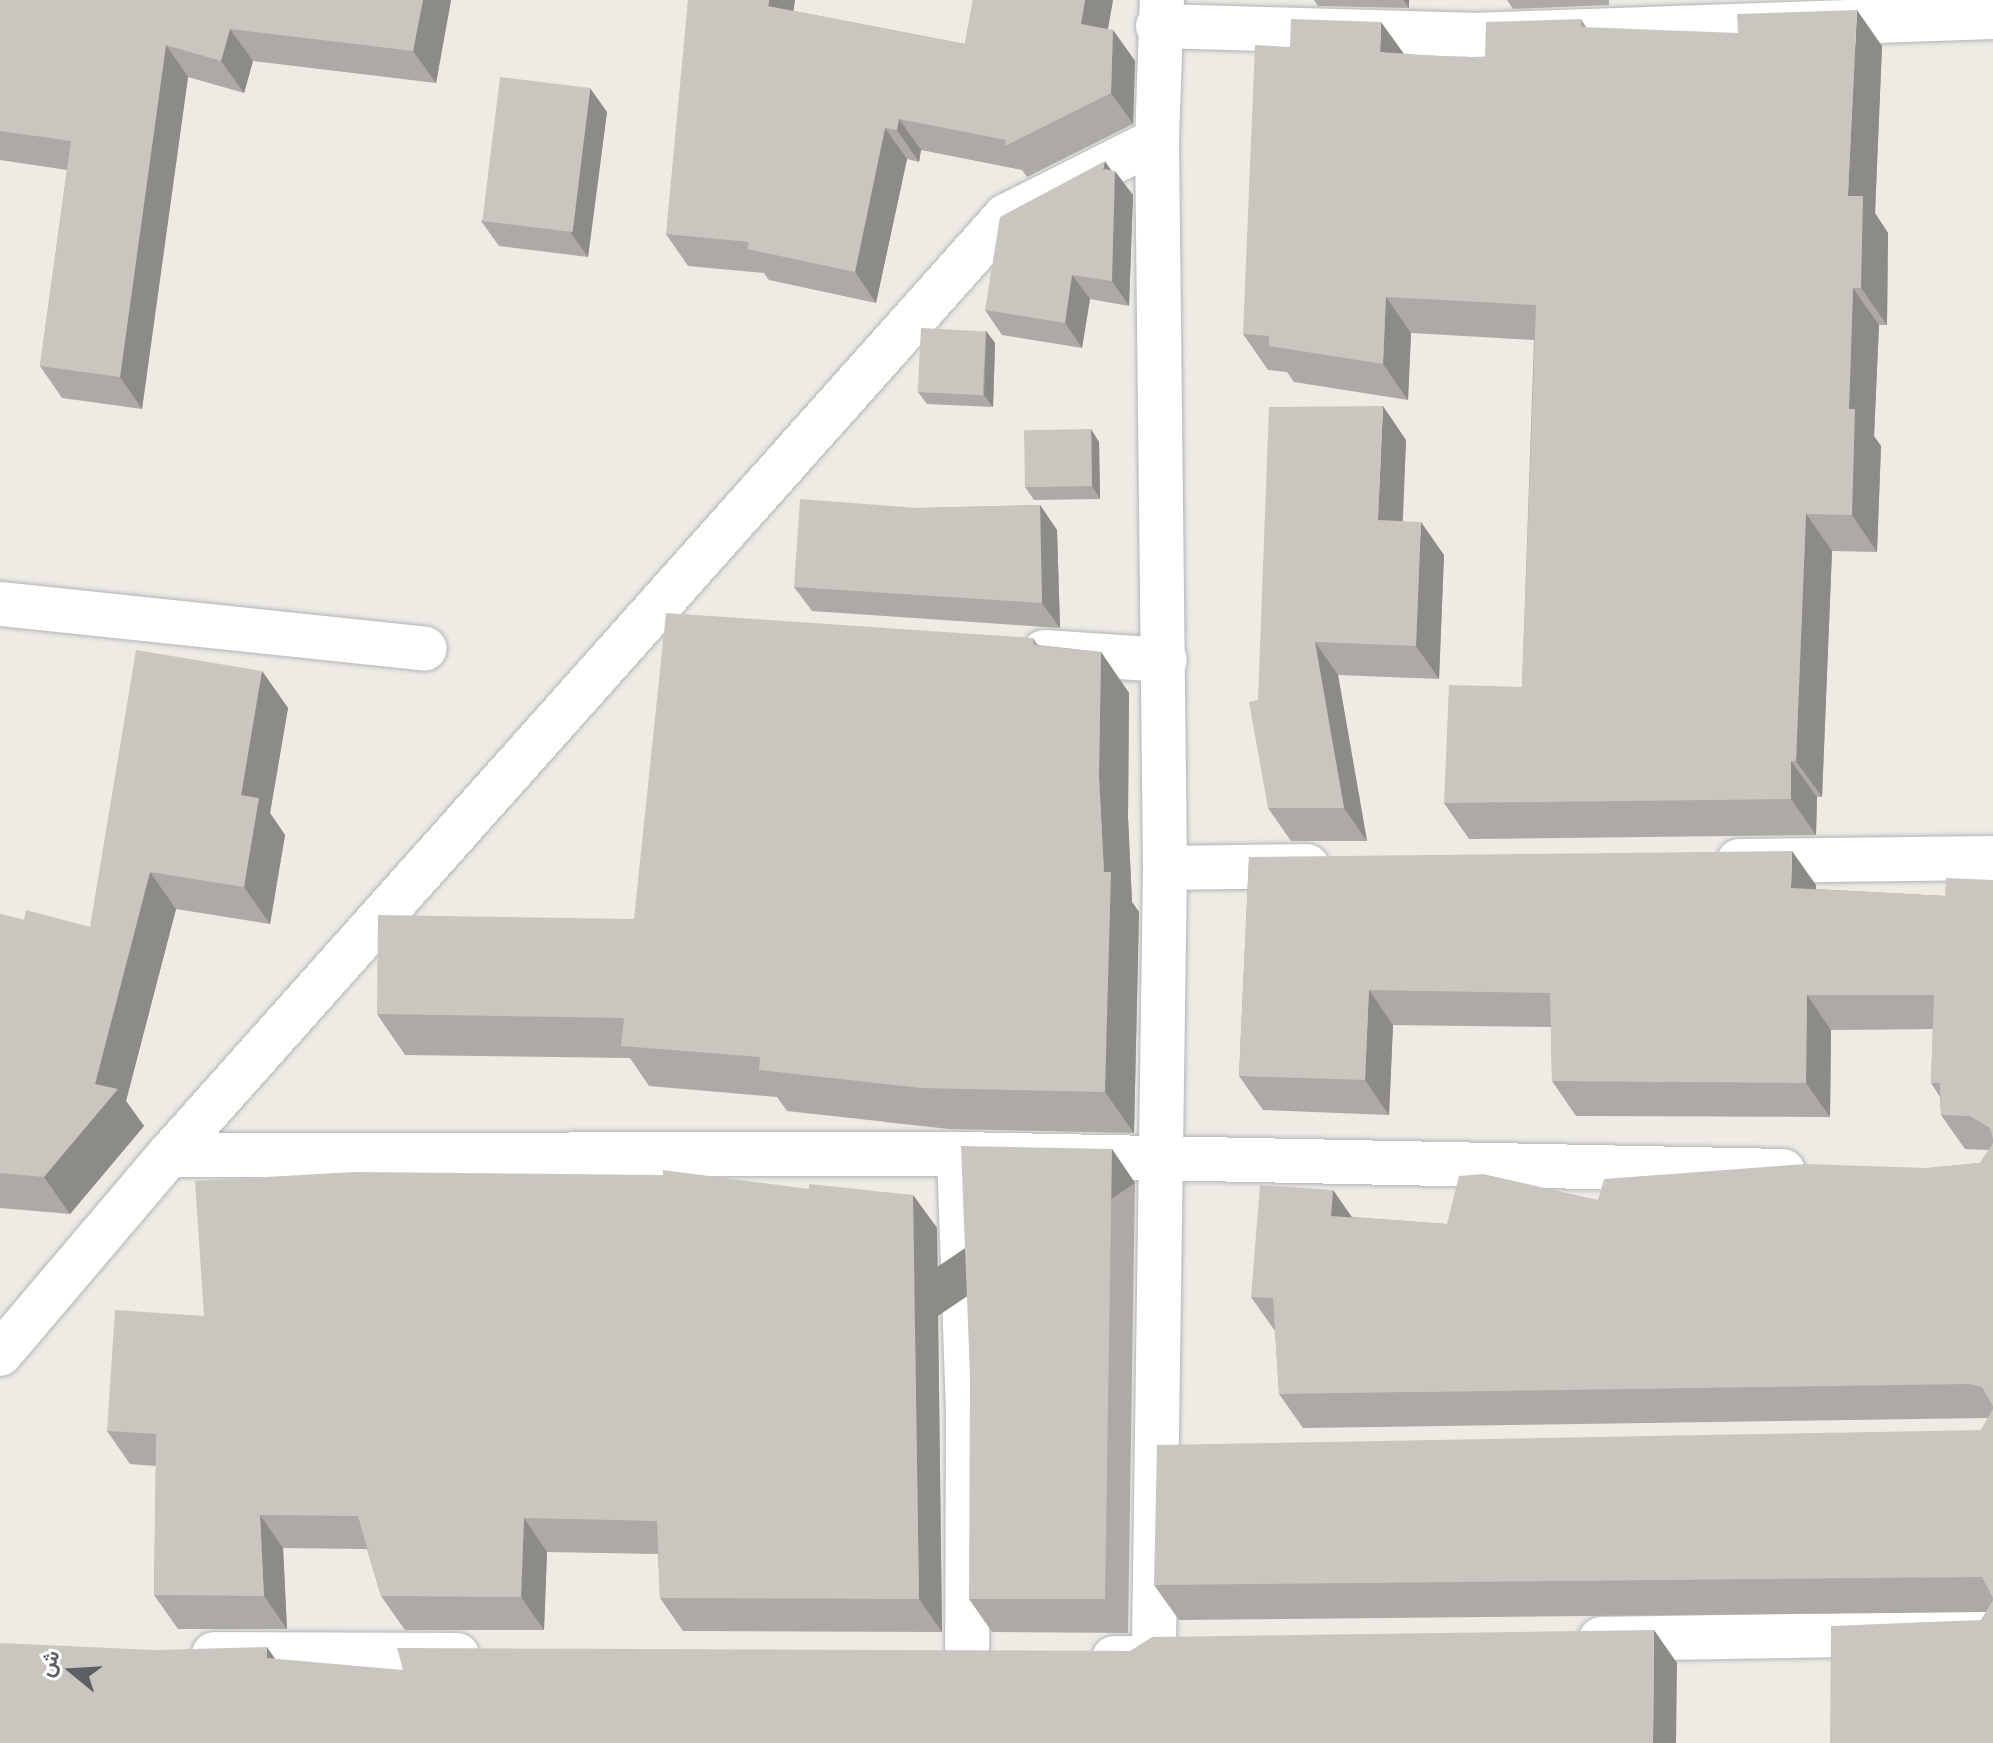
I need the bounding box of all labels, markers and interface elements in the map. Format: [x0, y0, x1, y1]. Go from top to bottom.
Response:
north arrow [32, 1631, 112, 1711]
text: ش [33, 1647, 65, 1680]

